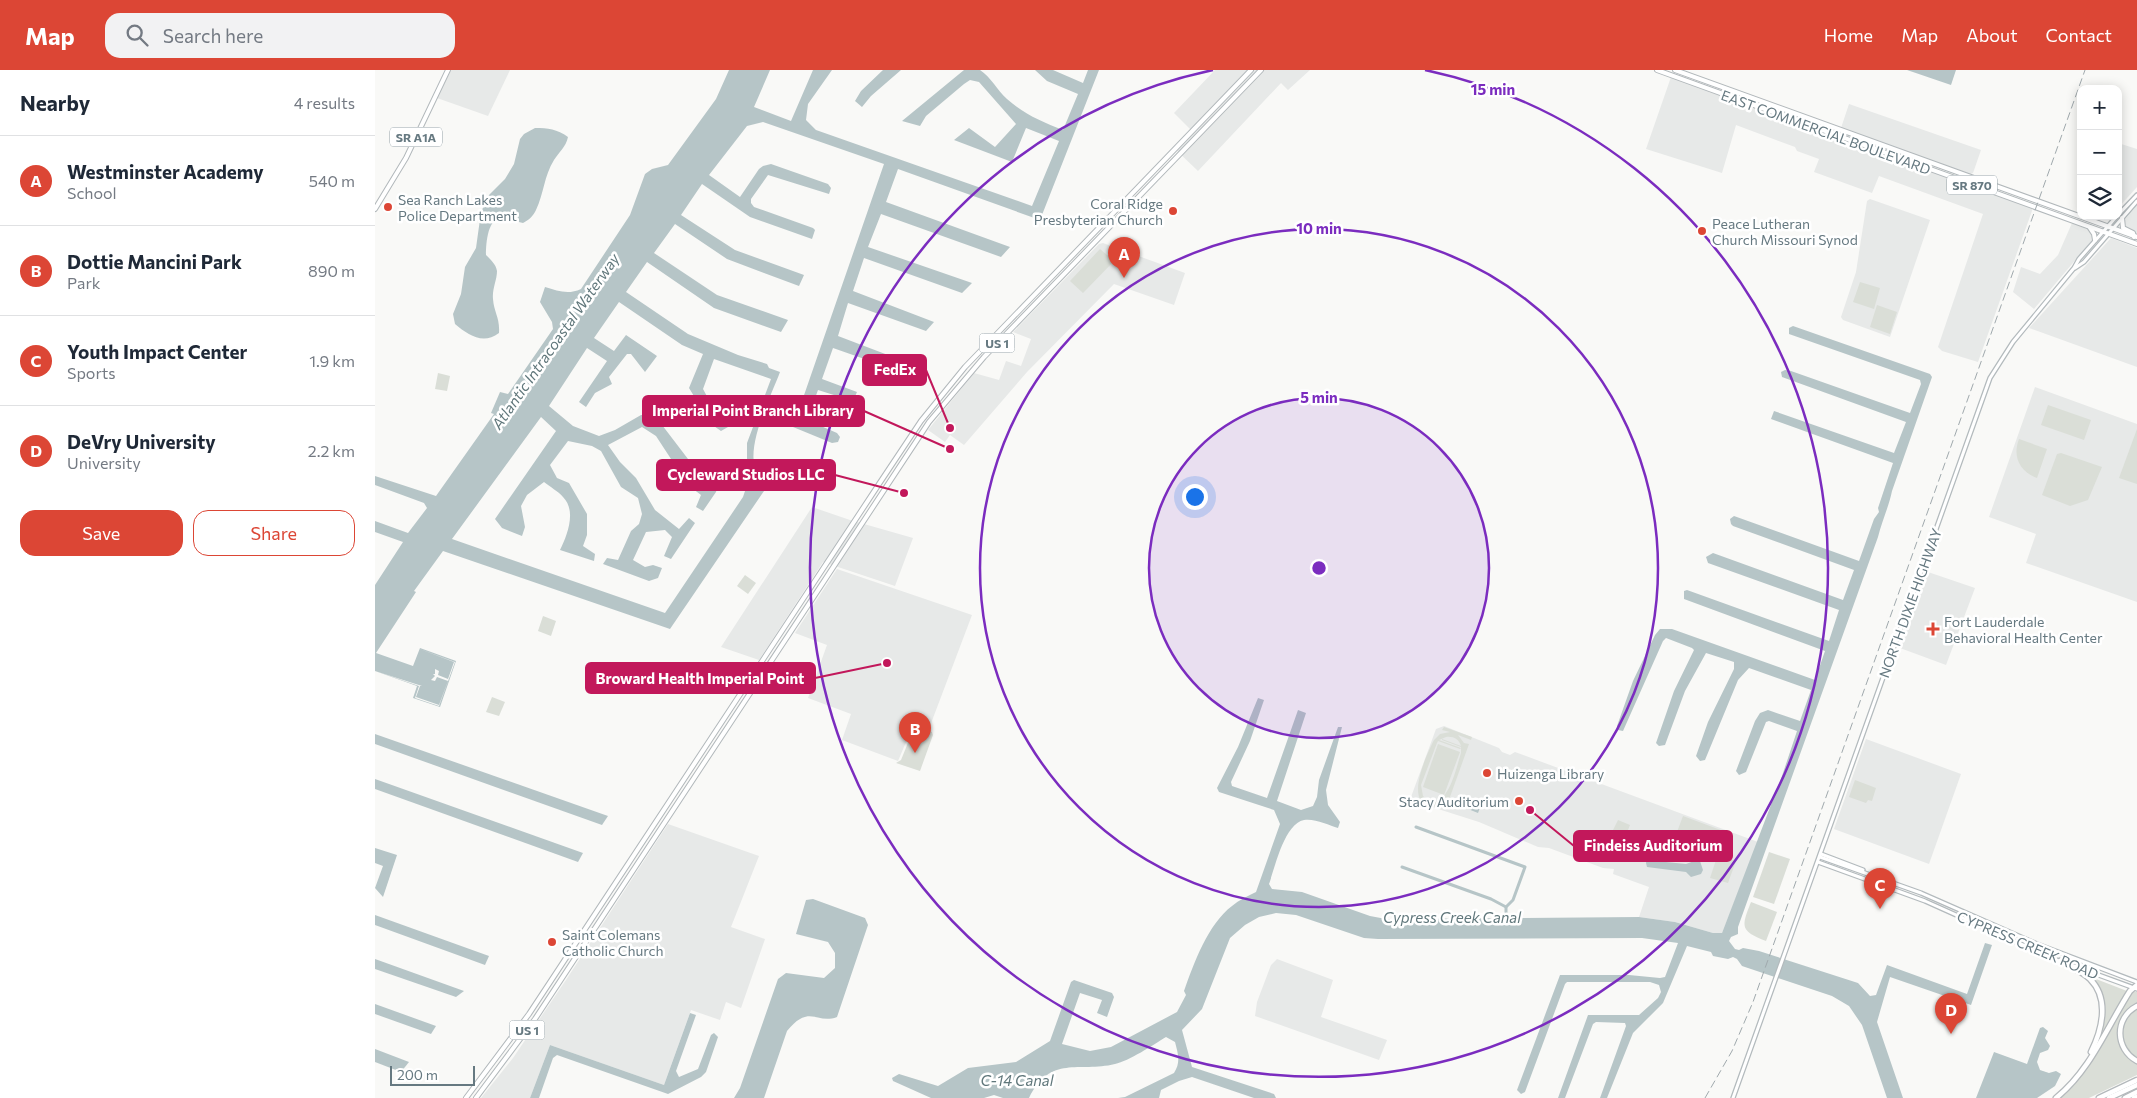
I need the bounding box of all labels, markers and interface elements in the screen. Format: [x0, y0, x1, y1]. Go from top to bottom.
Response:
search box [105, 13, 455, 58]
text: Map [25, 21, 75, 50]
icon: search [123, 21, 151, 49]
text: Search here [163, 24, 263, 47]
text: Home [1824, 24, 1873, 46]
text: Map [1901, 24, 1938, 46]
text: About [1966, 24, 2018, 46]
text: Contact [2046, 24, 2112, 46]
text: 15 min [1471, 80, 1515, 98]
map controls [2077, 85, 2122, 220]
button: + [2077, 85, 2122, 130]
street label: EAST COMMERCIAL BOULEVARD [1719, 86, 1933, 178]
text: Nearby [20, 90, 90, 115]
text: 4 results [294, 93, 355, 112]
road number: SR A1A [390, 128, 442, 146]
button: − [2077, 130, 2122, 175]
text: Westminster Academy [67, 160, 264, 183]
text: A [30, 171, 42, 190]
text: 540 m [309, 171, 355, 190]
button: layers [2077, 175, 2122, 220]
road number: SR 870 [1947, 176, 1997, 194]
text: School [67, 183, 117, 202]
place label: Sea Ranch Lakes Police Department [398, 191, 517, 224]
place label: Coral Ridge Presbyterian Church [1034, 195, 1163, 228]
marker: Sea Ranch Lakes Police Department [382, 201, 394, 213]
marker: Coral Ridge Presbyterian Church [1167, 205, 1179, 217]
place label: Peace Lutheran Church Missouri Synod [1712, 215, 1858, 248]
text: 10 min [1296, 219, 1342, 237]
marker: Peace Lutheran Church Missouri Synod [1696, 225, 1708, 237]
pin: A [1108, 237, 1140, 278]
water label: Atlantic Intracoastal Waterway [487, 249, 623, 433]
text: Dottie Mancini Park [67, 250, 242, 273]
text: B [31, 261, 41, 280]
text: 890 m [308, 261, 355, 280]
text: Park [67, 273, 100, 292]
road number: US 1 [979, 334, 1015, 352]
text: Youth Impact Center [67, 340, 247, 363]
text: C [31, 351, 41, 370]
text: 1.9 km [309, 351, 355, 370]
callout: FedEx [863, 355, 926, 385]
text: FedEx [874, 360, 917, 378]
text: Sports [67, 363, 116, 382]
text: 5 min [1300, 388, 1338, 406]
callout: Imperial Point Branch Library [643, 396, 864, 426]
text: Imperial Point Branch Library [652, 401, 855, 419]
text: DeVry University [67, 430, 216, 453]
text: D [30, 441, 42, 460]
text: 2.2 km [308, 441, 355, 460]
text: University [67, 453, 141, 472]
callout: Cycleward Studios LLC [657, 460, 835, 490]
text: Cycleward Studios LLC [667, 465, 825, 483]
your location [1182, 484, 1208, 510]
button: Save [20, 510, 183, 556]
button: Share [193, 510, 355, 556]
street label: NORTH DIXIE HIGHWAY [1875, 526, 1945, 680]
centre of rings [1310, 559, 1328, 577]
place label: Fort Lauderdale Behavioral Health Center [1944, 613, 2103, 646]
marker: Fort Lauderdale Behavioral Health Center [1926, 622, 1940, 636]
callout: Broward Health Imperial Point [586, 663, 815, 693]
text: Broward Health Imperial Point [596, 669, 804, 687]
pin: B [899, 712, 931, 753]
place label: Huizenga Library [1497, 765, 1604, 782]
marker: Huizenga Library [1481, 767, 1493, 779]
place label: Stacy Auditorium [1399, 793, 1509, 810]
marker: Stacy Auditorium [1513, 795, 1525, 807]
callout: Findeiss Auditorium [1574, 831, 1732, 861]
text: Findeiss Auditorium [1584, 836, 1722, 854]
pin: C [1864, 868, 1896, 909]
street label: CYPRESS CREEK ROAD [1955, 907, 2101, 983]
water label: Cypress Creek Canal [1383, 908, 1522, 926]
place label: Saint Colemans Catholic Church [562, 926, 664, 959]
marker: Saint Colemans Catholic Church [546, 936, 558, 948]
pin: D [1935, 993, 1967, 1034]
road number: US 1 [509, 1020, 545, 1040]
scale bar [390, 1063, 475, 1086]
text: 200 m [397, 1066, 438, 1083]
water label: C-14 Canal [980, 1071, 1055, 1089]

